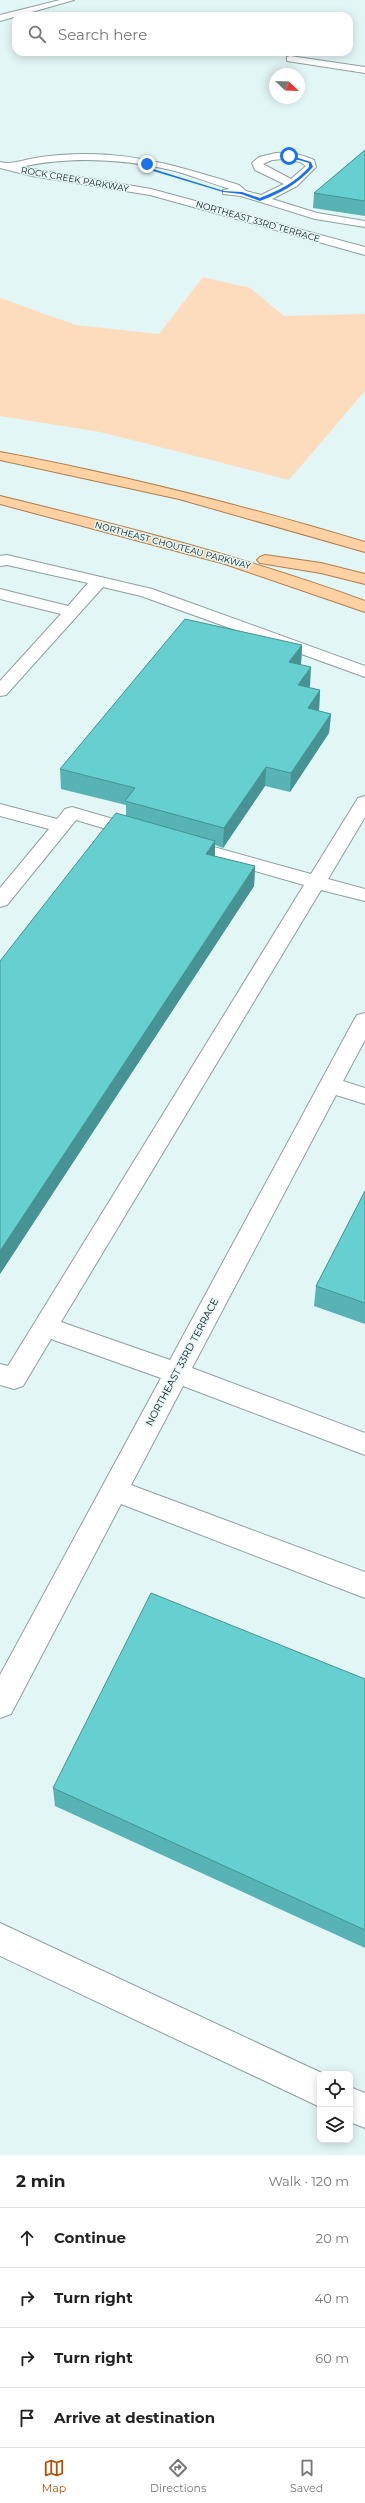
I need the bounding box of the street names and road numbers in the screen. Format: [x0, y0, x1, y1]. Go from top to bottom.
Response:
street label: ROCK CREEK PARKWAY [20, 164, 130, 194]
street label: NORTHEAST 33RD TERRACE [195, 198, 321, 244]
street label: NORTHEAST CHOUTEAU PARKWAY [94, 519, 252, 571]
street label: NORTHEAST 33RD TERRACE [143, 1296, 221, 1428]

